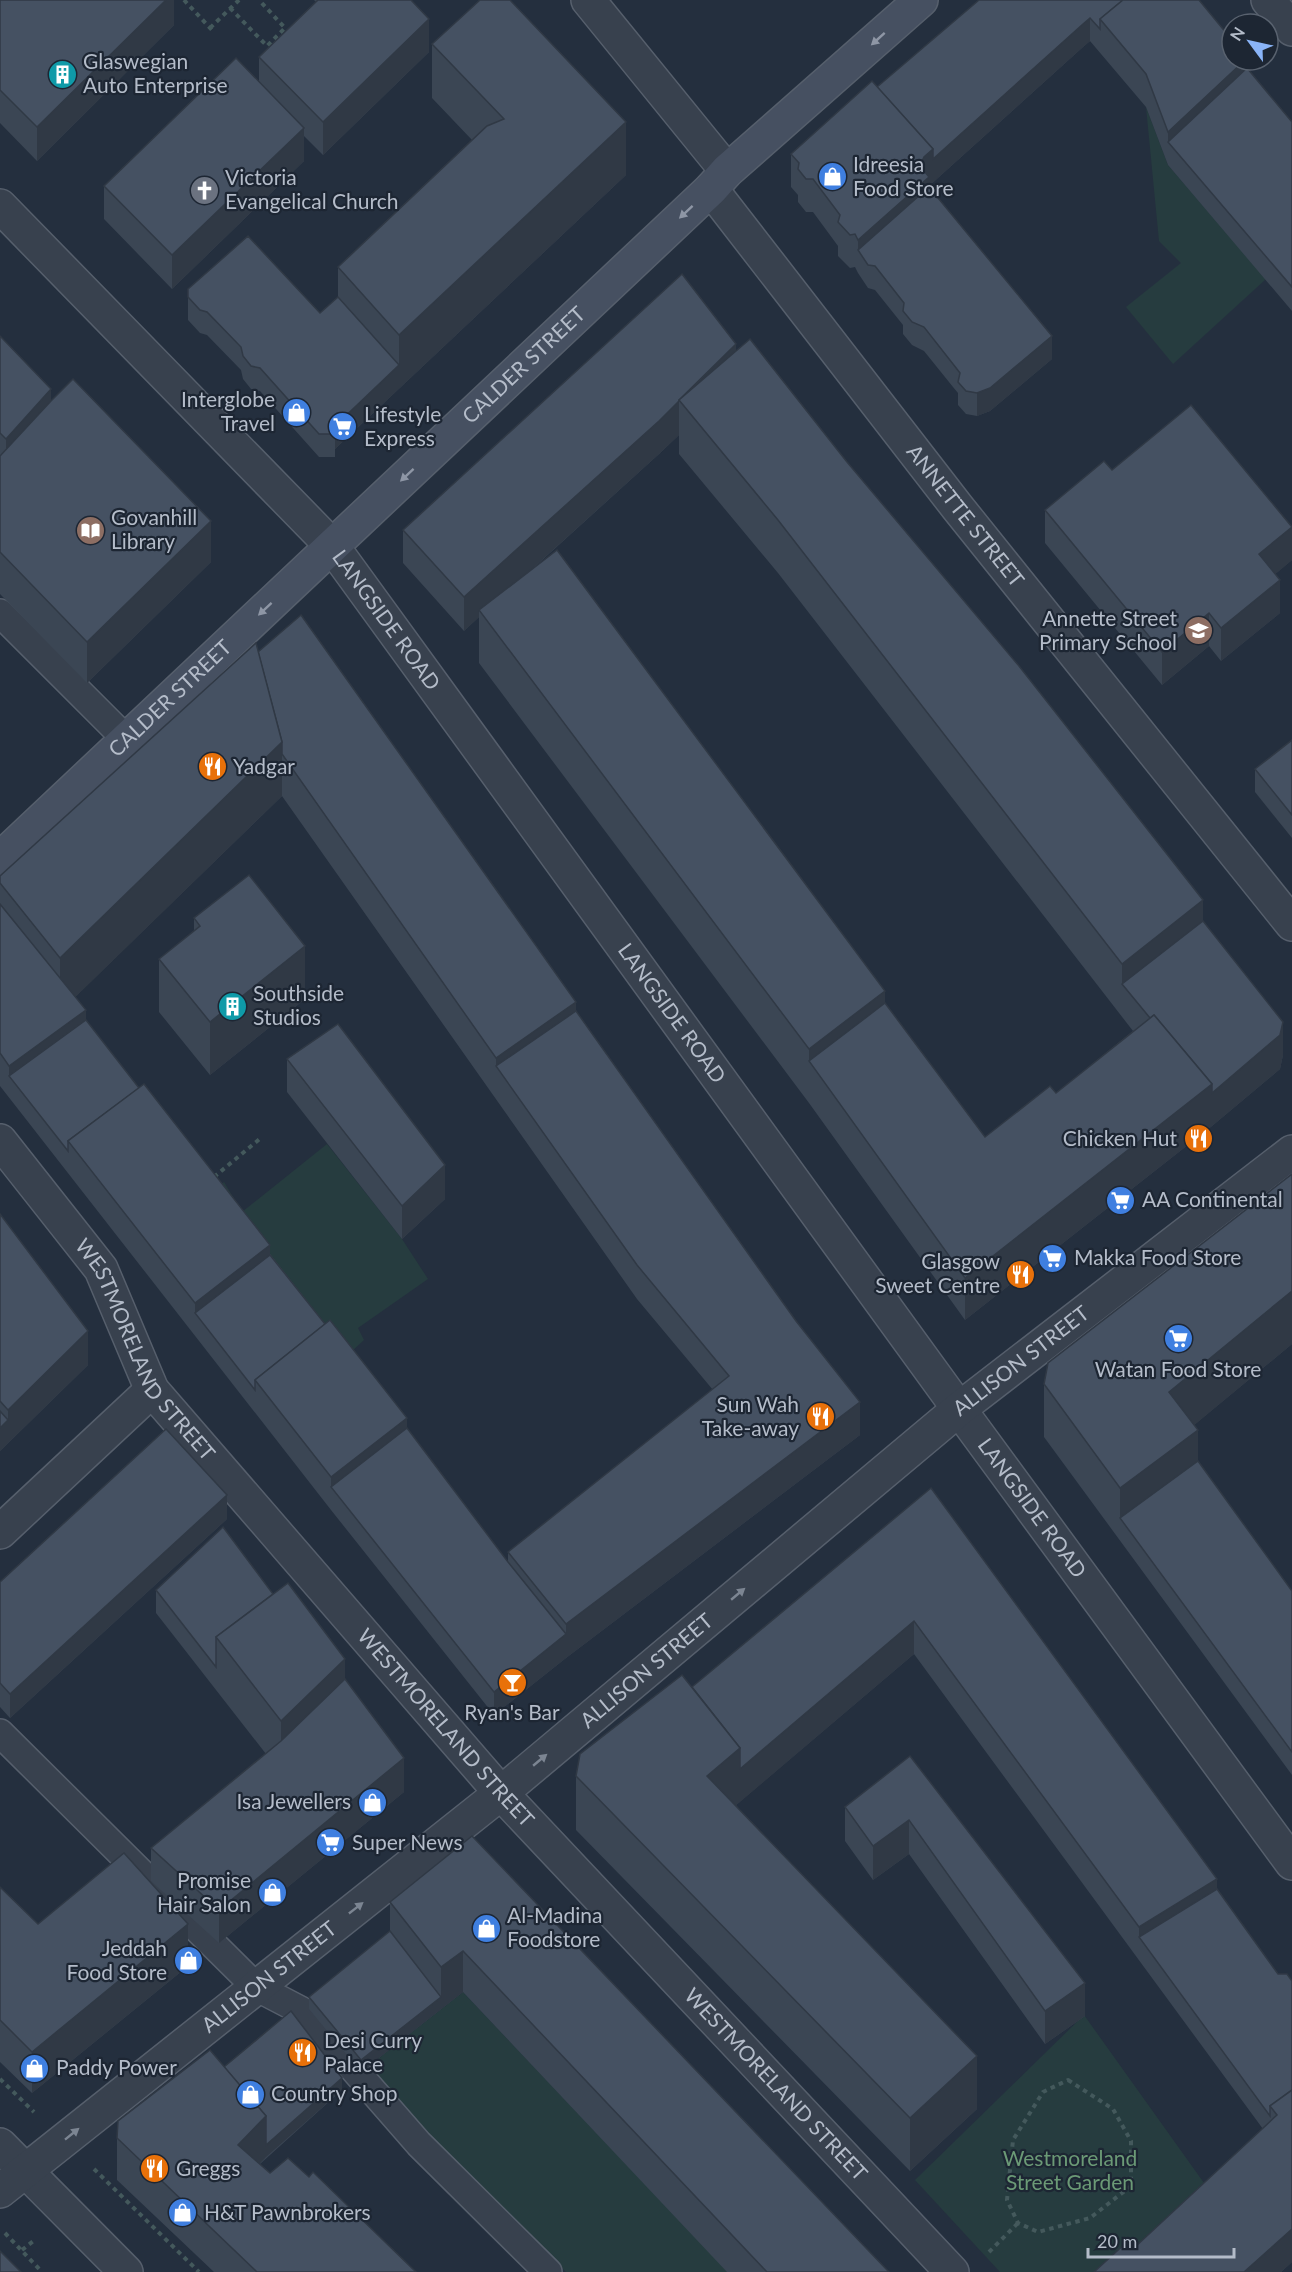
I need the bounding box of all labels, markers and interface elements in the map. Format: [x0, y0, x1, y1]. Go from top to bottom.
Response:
north arrow [1220, 12, 1280, 72]
text: N [1226, 23, 1248, 44]
one-way arrow [870, 32, 885, 46]
place label: Glaswegian Auto Enterprise [83, 48, 228, 97]
building icon: Glaswegian Auto Enterprise [46, 58, 78, 90]
place label: Idreesia Food Store [853, 151, 954, 200]
shop icon: Idreesia Food Store [816, 161, 848, 193]
place label: Victoria Evangelical Church [225, 164, 398, 213]
church icon: Victoria Evangelical Church [188, 174, 220, 206]
one-way arrow [679, 205, 694, 219]
street label: CALDER STREET [456, 300, 590, 428]
place label: Interglobe Travel [181, 386, 275, 435]
shop icon: Interglobe Travel [280, 396, 312, 428]
place label: Lifestyle Express [364, 401, 441, 450]
supermarket icon: Lifestyle Express [327, 411, 359, 443]
street label: ANNETTE STREET [902, 439, 1031, 592]
one-way arrow [400, 468, 414, 482]
place label: Govanhill Library [111, 504, 197, 553]
library icon: Govanhill Library [74, 514, 106, 546]
street label: LANGSIDE ROAD [328, 545, 446, 694]
one-way arrow [258, 602, 273, 615]
place label: Annette Street Primary School [1039, 605, 1177, 654]
school or university icon: Annette Street Primary School [1182, 615, 1214, 647]
street label: CALDER STREET [103, 633, 236, 761]
restaurant icon: Yadgar [196, 751, 228, 783]
place label: Yadgar [233, 753, 295, 778]
street label: LANGSIDE ROAD [614, 938, 732, 1087]
place label: Southside Studios [253, 980, 344, 1029]
building icon: Southside Studios [216, 990, 248, 1022]
restaurant icon: Chicken Hut [1182, 1123, 1214, 1155]
place label: Chicken Hut [1063, 1125, 1177, 1150]
supermarket icon: AA Continental [1105, 1184, 1137, 1216]
place label: AA Continental [1142, 1186, 1283, 1211]
street label: WESTMORELAND STREET [71, 1233, 221, 1465]
supermarket icon: Makka Food Store [1037, 1242, 1069, 1274]
place label: Makka Food Store [1074, 1244, 1241, 1269]
place label: Glasgow Sweet Centre [875, 1248, 1000, 1297]
restaurant icon: Glasgow Sweet Centre [1005, 1258, 1037, 1290]
street label: ALLISON STREET [947, 1299, 1094, 1420]
supermarket icon: Watan Food Store [1162, 1323, 1194, 1355]
place label: Watan Food Store [1095, 1356, 1261, 1381]
place label: Sun Wah Take-away [702, 1391, 799, 1440]
restaurant icon: Sun Wah Take-away [804, 1401, 836, 1433]
street label: LANGSIDE ROAD [974, 1433, 1092, 1582]
one-way arrow [730, 1588, 745, 1601]
street label: ALLISON STREET [574, 1607, 717, 1732]
street label: WESTMORELAND STREET [353, 1623, 541, 1832]
bar icon: Ryan's Bar [496, 1666, 528, 1698]
place label: Ryan's Bar [464, 1699, 560, 1724]
one-way arrow [532, 1753, 548, 1766]
shop icon: Isa Jewellers [356, 1786, 388, 1818]
place label: Isa Jewellers [237, 1788, 351, 1813]
supermarket icon: Super News [315, 1827, 347, 1859]
place label: Super News [352, 1829, 463, 1854]
place label: Promise Hair Salon [157, 1867, 251, 1916]
shop icon: Promise Hair Salon [256, 1877, 288, 1909]
place label: Al-Madina Foodstore [507, 1902, 603, 1951]
one-way arrow [348, 1903, 363, 1915]
shop icon: Al-Madina Foodstore [470, 1912, 502, 1944]
street label: ALLISON STREET [196, 1914, 341, 2037]
place label: Jeddah Food Store [66, 1935, 167, 1984]
shop icon: Jeddah Food Store [172, 1945, 204, 1977]
street label: WESTMORELAND STREET [680, 1982, 874, 2186]
place label: Desi Curry Palace [324, 2027, 422, 2076]
restaurant icon: Desi Curry Palace [287, 2037, 319, 2069]
shop icon: Paddy Power [19, 2052, 51, 2084]
place label: Paddy Power [56, 2054, 177, 2079]
shop icon: Country Shop [234, 2078, 266, 2110]
place label: Country Shop [271, 2080, 397, 2105]
one-way arrow [64, 2129, 79, 2141]
park label: Westmoreland Street Garden [1003, 2145, 1137, 2194]
restaurant icon: Greggs [139, 2153, 171, 2185]
place label: Greggs [176, 2155, 240, 2180]
shop icon: H&T Pawnbrokers [167, 2197, 199, 2229]
place label: H&T Pawnbrokers [204, 2199, 371, 2224]
scale bar [1088, 2221, 1234, 2259]
text: 20 m [1097, 2230, 1137, 2252]

